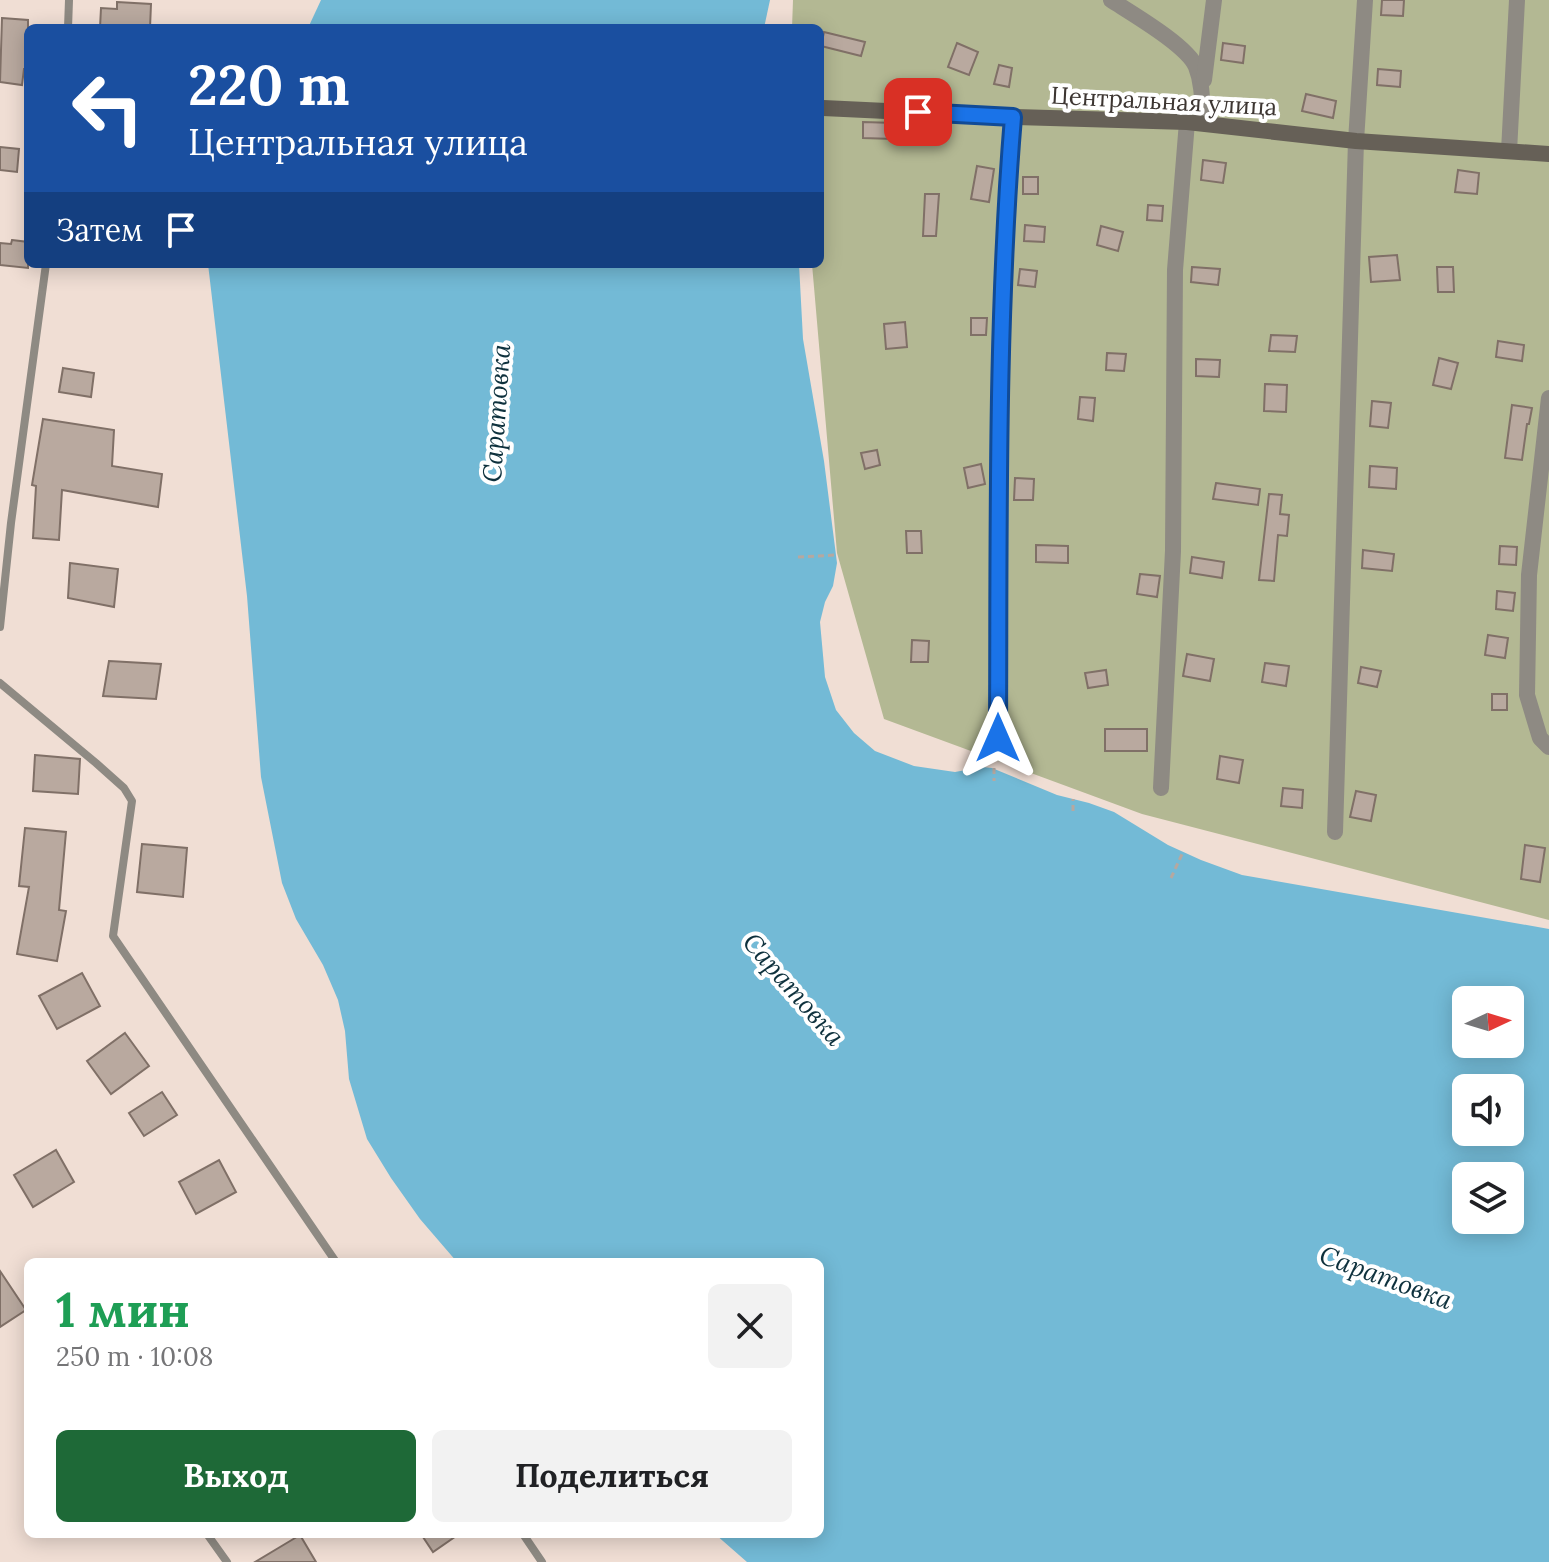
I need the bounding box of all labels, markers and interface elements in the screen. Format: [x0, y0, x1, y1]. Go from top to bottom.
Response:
text: 220 m [188, 49, 350, 120]
icon: left [56, 56, 160, 160]
pin [884, 78, 952, 146]
street label: Центральная улица [1050, 80, 1278, 122]
icon: arrive [896, 90, 940, 134]
text: Центральная улица [188, 119, 528, 165]
icon: arrive [159, 208, 203, 252]
text: Затем [56, 211, 143, 249]
water label: Саратовка [475, 342, 517, 483]
position arrow [956, 696, 1040, 780]
water label: Саратовка [736, 926, 852, 1053]
north arrow [1452, 986, 1524, 1058]
map controls [1452, 986, 1524, 1234]
button: sound [1452, 1074, 1524, 1146]
button: layers [1452, 1162, 1524, 1234]
water label: Саратовка [1315, 1238, 1458, 1316]
text: 1 мин [56, 1279, 190, 1340]
button: close [708, 1284, 792, 1368]
text: 250 m · 10:08 [56, 1340, 213, 1373]
button: Выход [56, 1430, 416, 1522]
button: Поделиться [432, 1430, 792, 1522]

